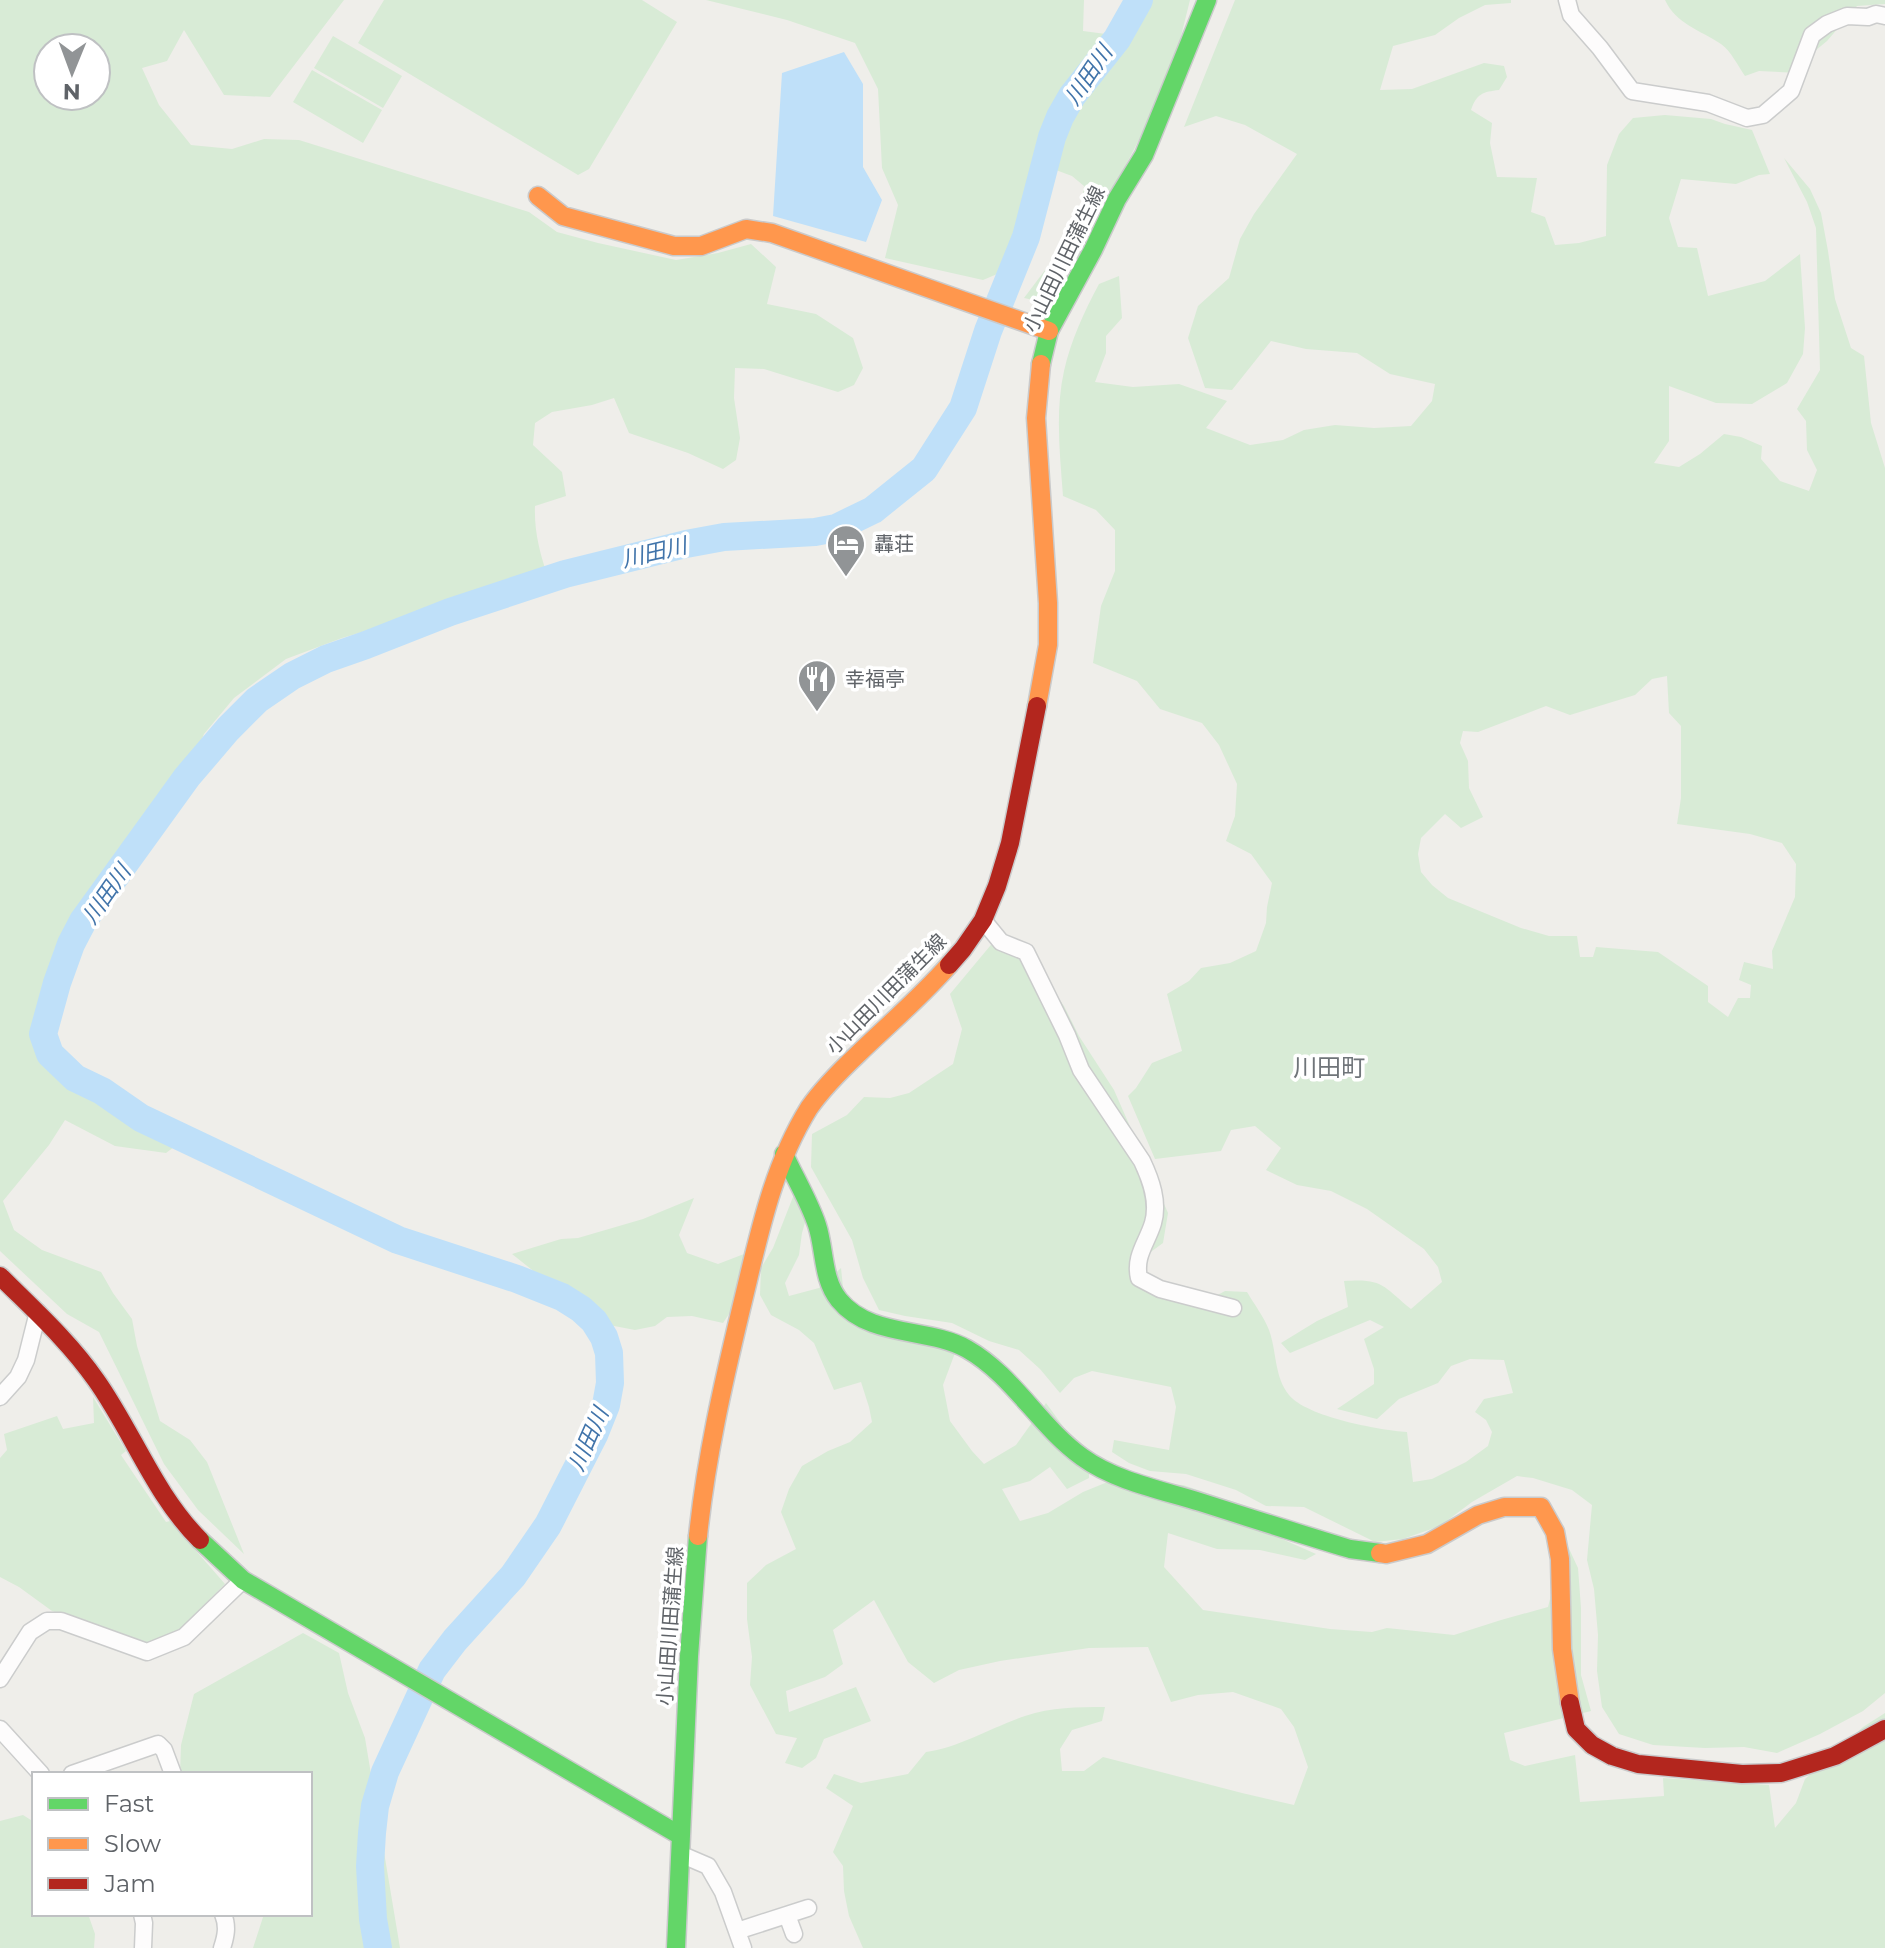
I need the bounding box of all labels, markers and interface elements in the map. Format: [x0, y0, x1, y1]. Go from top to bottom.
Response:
north arrow [32, 32, 112, 112]
water label: 川田川 [1059, 39, 1119, 110]
text: N [63, 78, 81, 105]
street label: 小山田川田蒲生線 [1018, 182, 1110, 336]
hotel icon: 轟荘 [825, 523, 867, 578]
water label: 川田川 [619, 531, 691, 573]
place label: 轟荘 [874, 532, 914, 556]
restaurant icon: 幸福亭 [796, 658, 838, 713]
place label: 幸福亭 [845, 667, 905, 691]
water label: 川田川 [76, 858, 138, 929]
street label: 小山田川田蒲生線 [821, 929, 951, 1059]
district label: 川田町 [1293, 1053, 1365, 1082]
water label: 川田川 [563, 1402, 615, 1475]
street label: 小山田川田蒲生線 [652, 1545, 688, 1707]
legend [32, 1772, 312, 1916]
text: Fast [104, 1789, 155, 1818]
text: Slow [104, 1829, 161, 1858]
text: Jam [103, 1869, 156, 1898]

